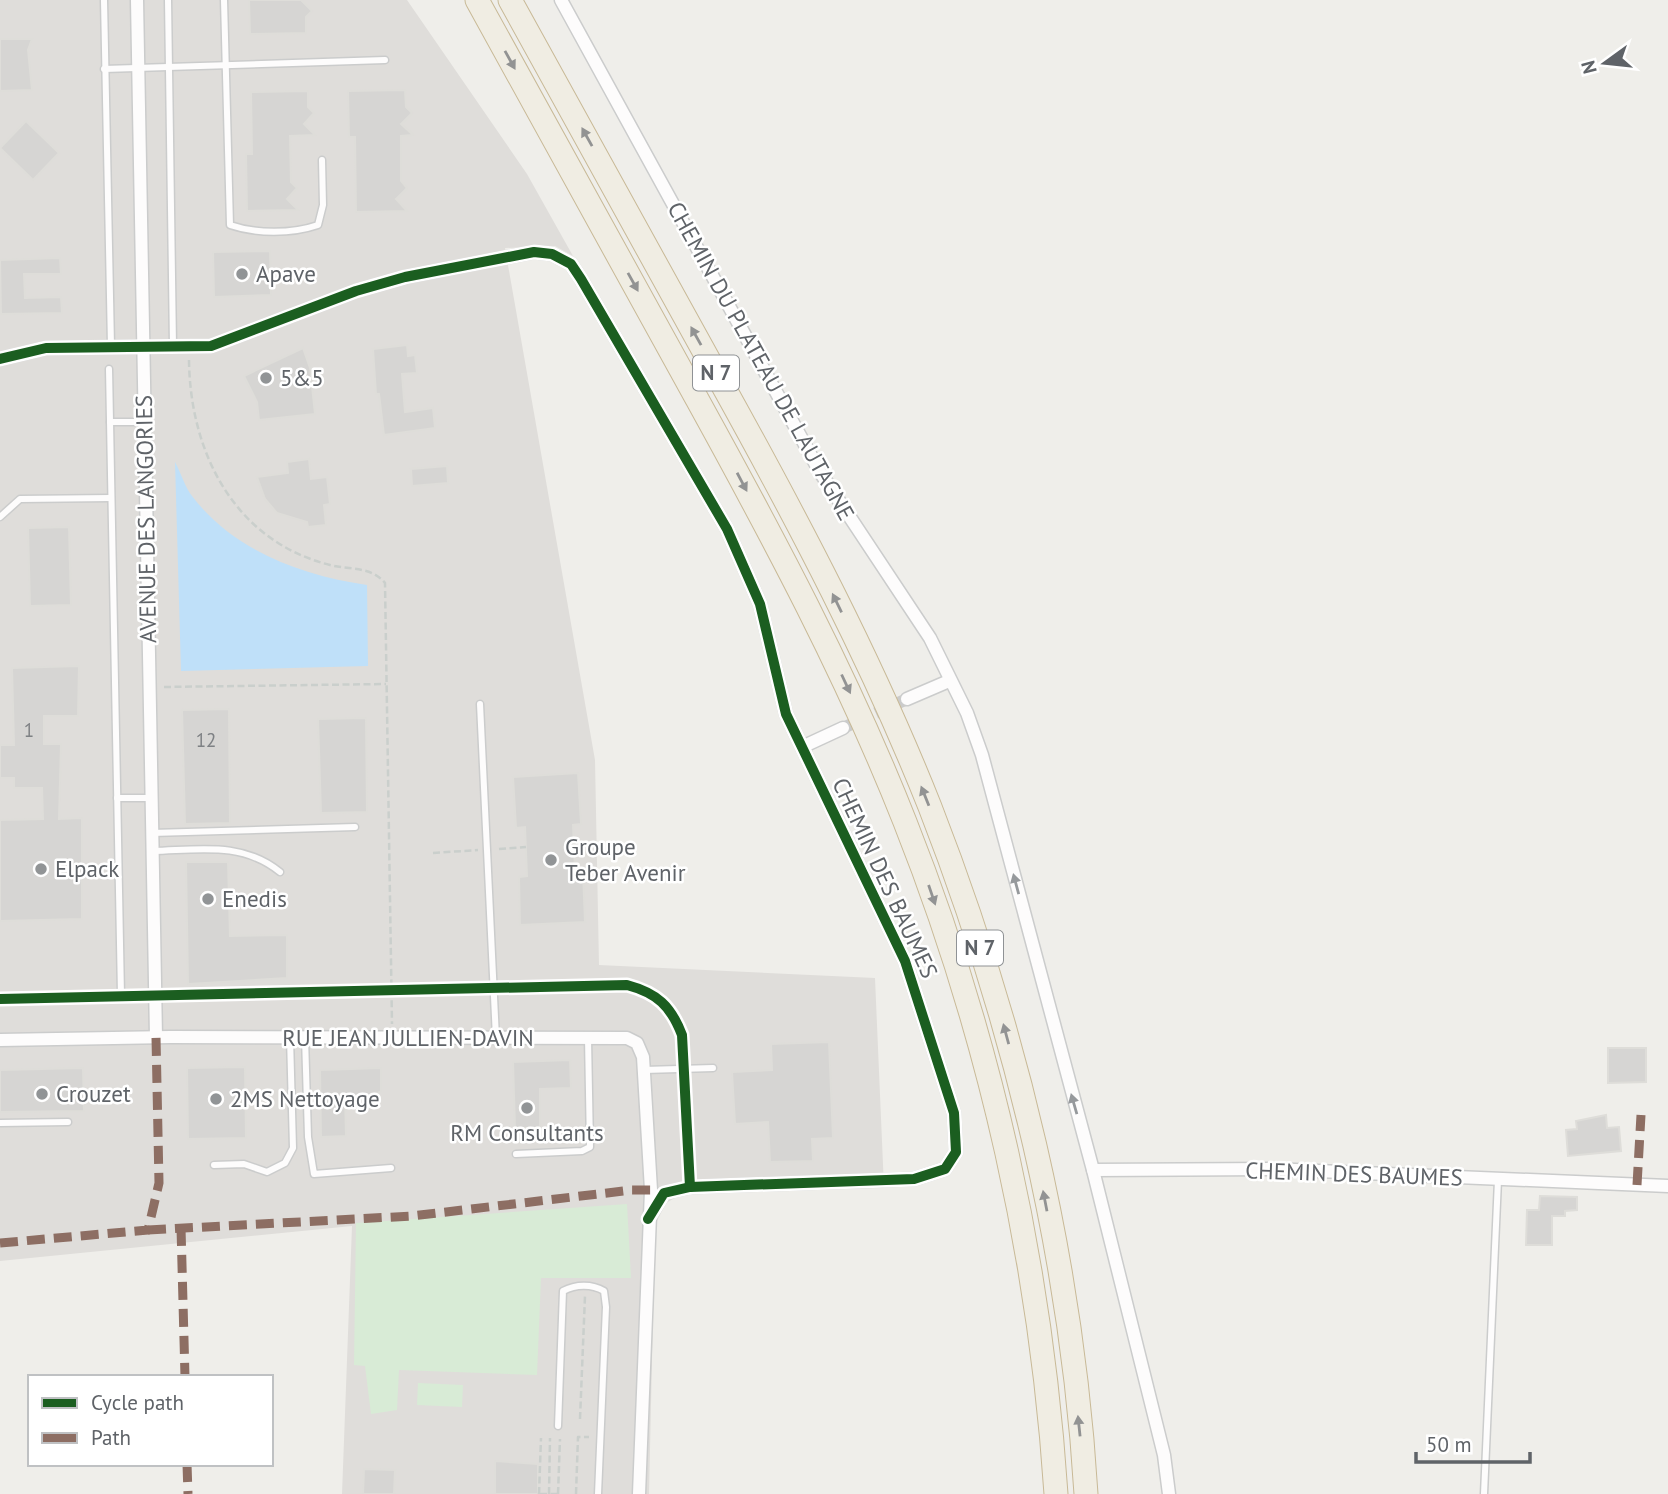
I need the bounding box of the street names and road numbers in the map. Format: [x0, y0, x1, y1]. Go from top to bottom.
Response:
street label: CHEMIN DU PLATEAU DE LAUTAGNE [661, 196, 861, 525]
road number: N 7 [693, 356, 739, 390]
street label: AVENUE DES LANGORIES [129, 395, 162, 643]
street label: CHEMIN DES BAUMES [826, 773, 945, 983]
road number: N 7 [957, 930, 1003, 965]
street label: RUE JEAN JULLIEN-DAVIN [282, 1023, 534, 1052]
street label: CHEMIN DES BAUMES [1245, 1155, 1463, 1192]

